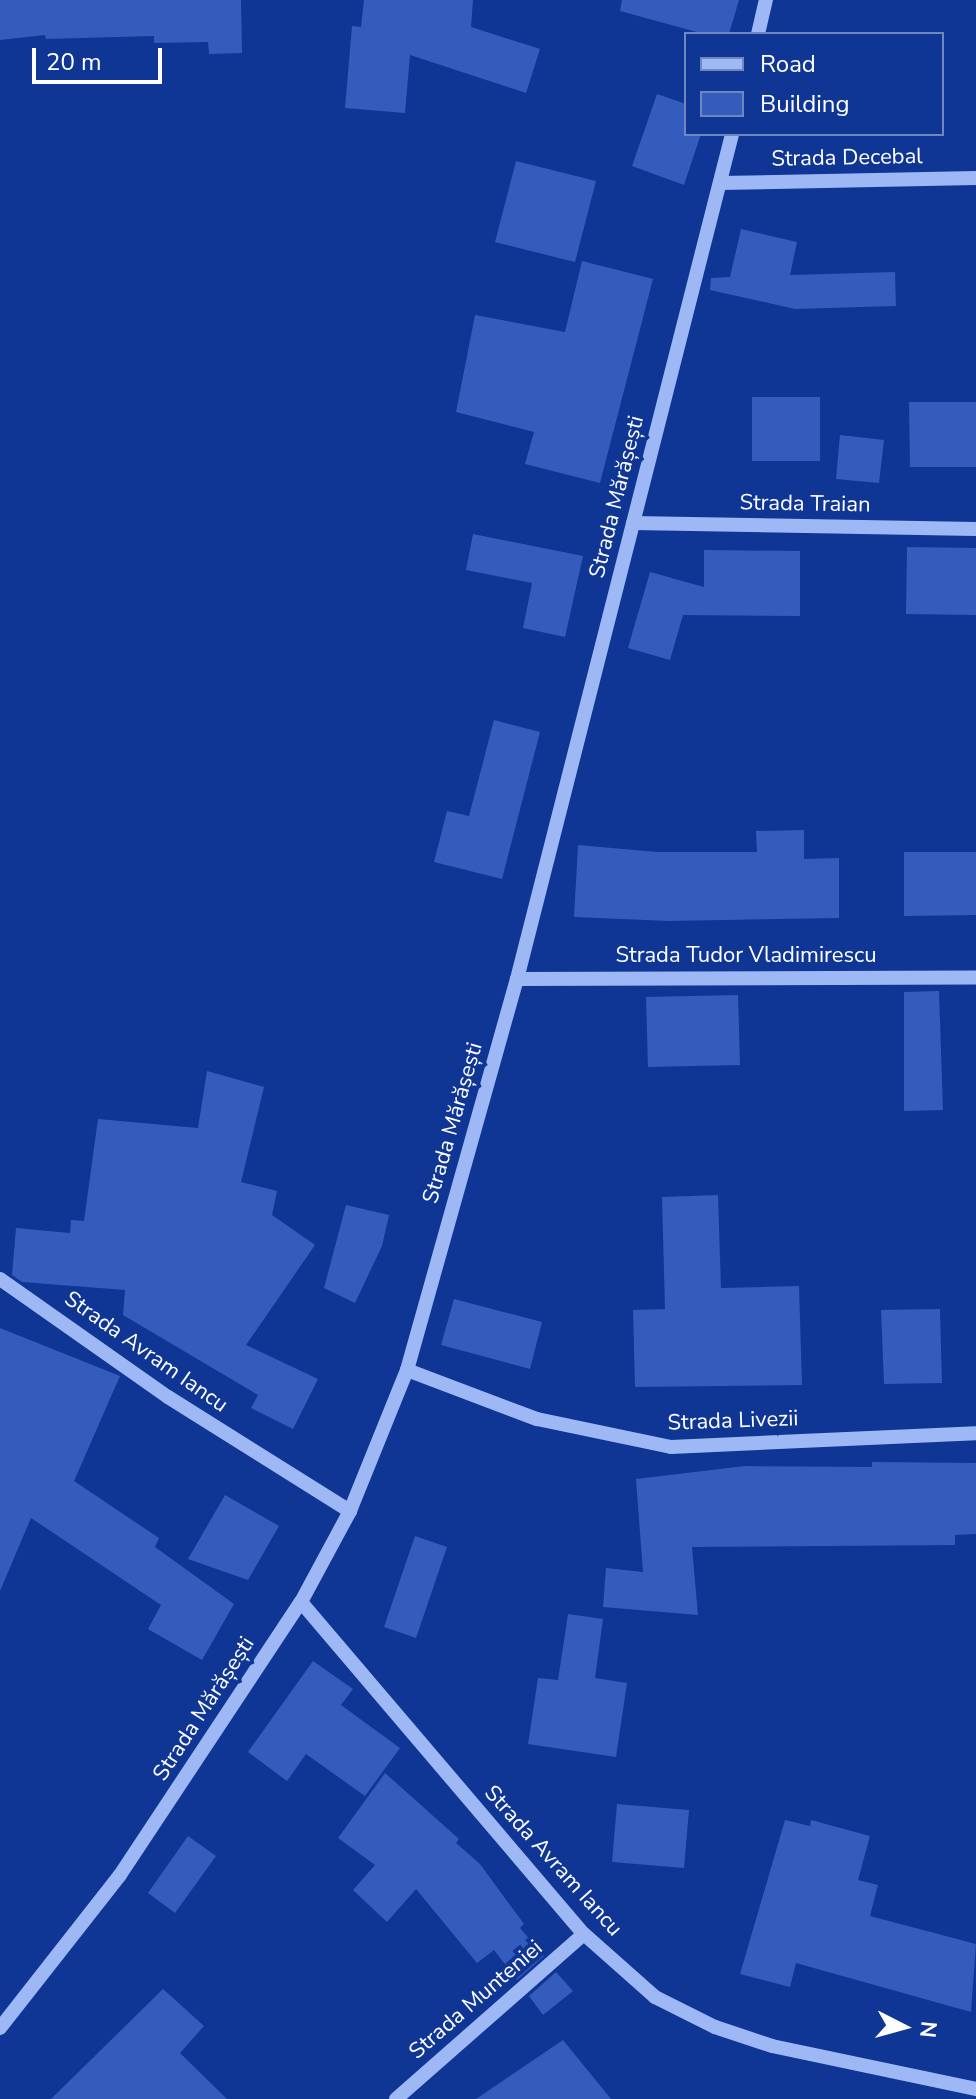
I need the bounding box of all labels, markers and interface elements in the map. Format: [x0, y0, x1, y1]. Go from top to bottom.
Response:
scale bar [36, 32, 166, 82]
legend [684, 32, 944, 136]
text: 20 m [46, 46, 102, 78]
text: Road [760, 48, 816, 80]
text: Building [760, 88, 850, 120]
street label: Strada Decebal [771, 143, 923, 173]
street label: Strada Mărășești [584, 413, 650, 581]
street label: Strada Traian [739, 490, 871, 518]
street label: Strada Tudor Vladimirescu [615, 943, 877, 969]
street label: Strada Mărășești [417, 1039, 489, 1207]
street label: Strada Avram Iancu [59, 1286, 233, 1418]
street label: Strada Livezii [667, 1406, 799, 1436]
street label: Strada Mărășești [148, 1632, 260, 1786]
street label: Strada Avram Iancu [478, 1780, 628, 1942]
street label: Strada Munteniei [404, 1935, 548, 2065]
north arrow [864, 1987, 944, 2067]
text: N [912, 2020, 944, 2039]

